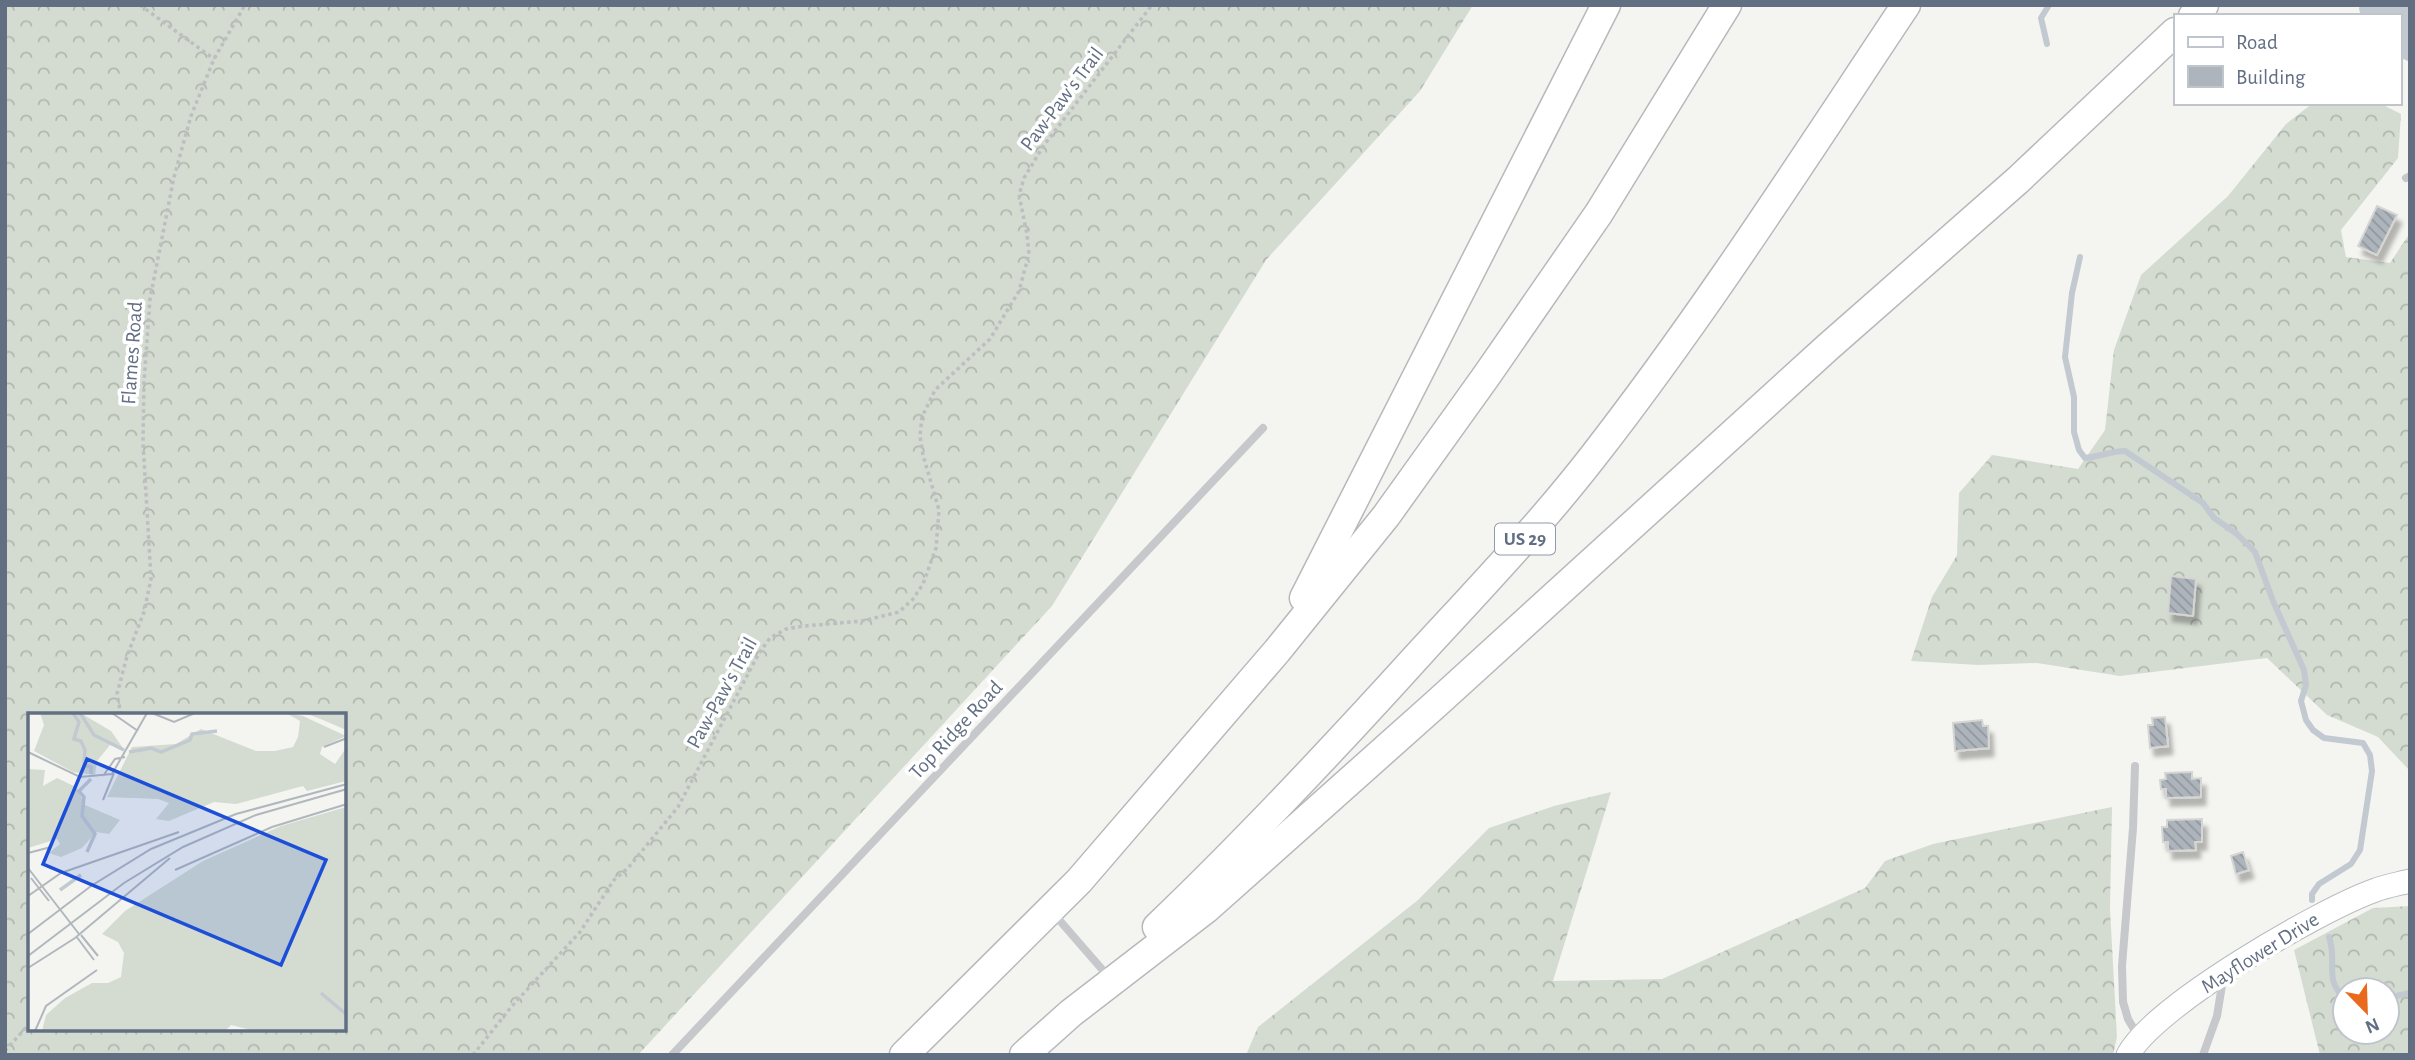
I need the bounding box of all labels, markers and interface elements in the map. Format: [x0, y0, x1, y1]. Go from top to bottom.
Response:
legend [2174, 14, 2401, 105]
text: Road [2236, 32, 2278, 53]
street label: Paw-Paw's Trail [1017, 43, 1107, 155]
text: Building [2236, 67, 2306, 88]
street label: Flames Road [118, 301, 146, 405]
road number: US 29 [1495, 524, 1555, 554]
street label: Paw-Paw's Trail [683, 634, 761, 752]
street label: Top Ridge Road [905, 677, 1007, 783]
inset map [28, 713, 346, 1032]
street label: Mayflower Drive [2198, 909, 2322, 997]
north arrow [2331, 976, 2401, 1046]
text: N [2362, 1014, 2382, 1037]

